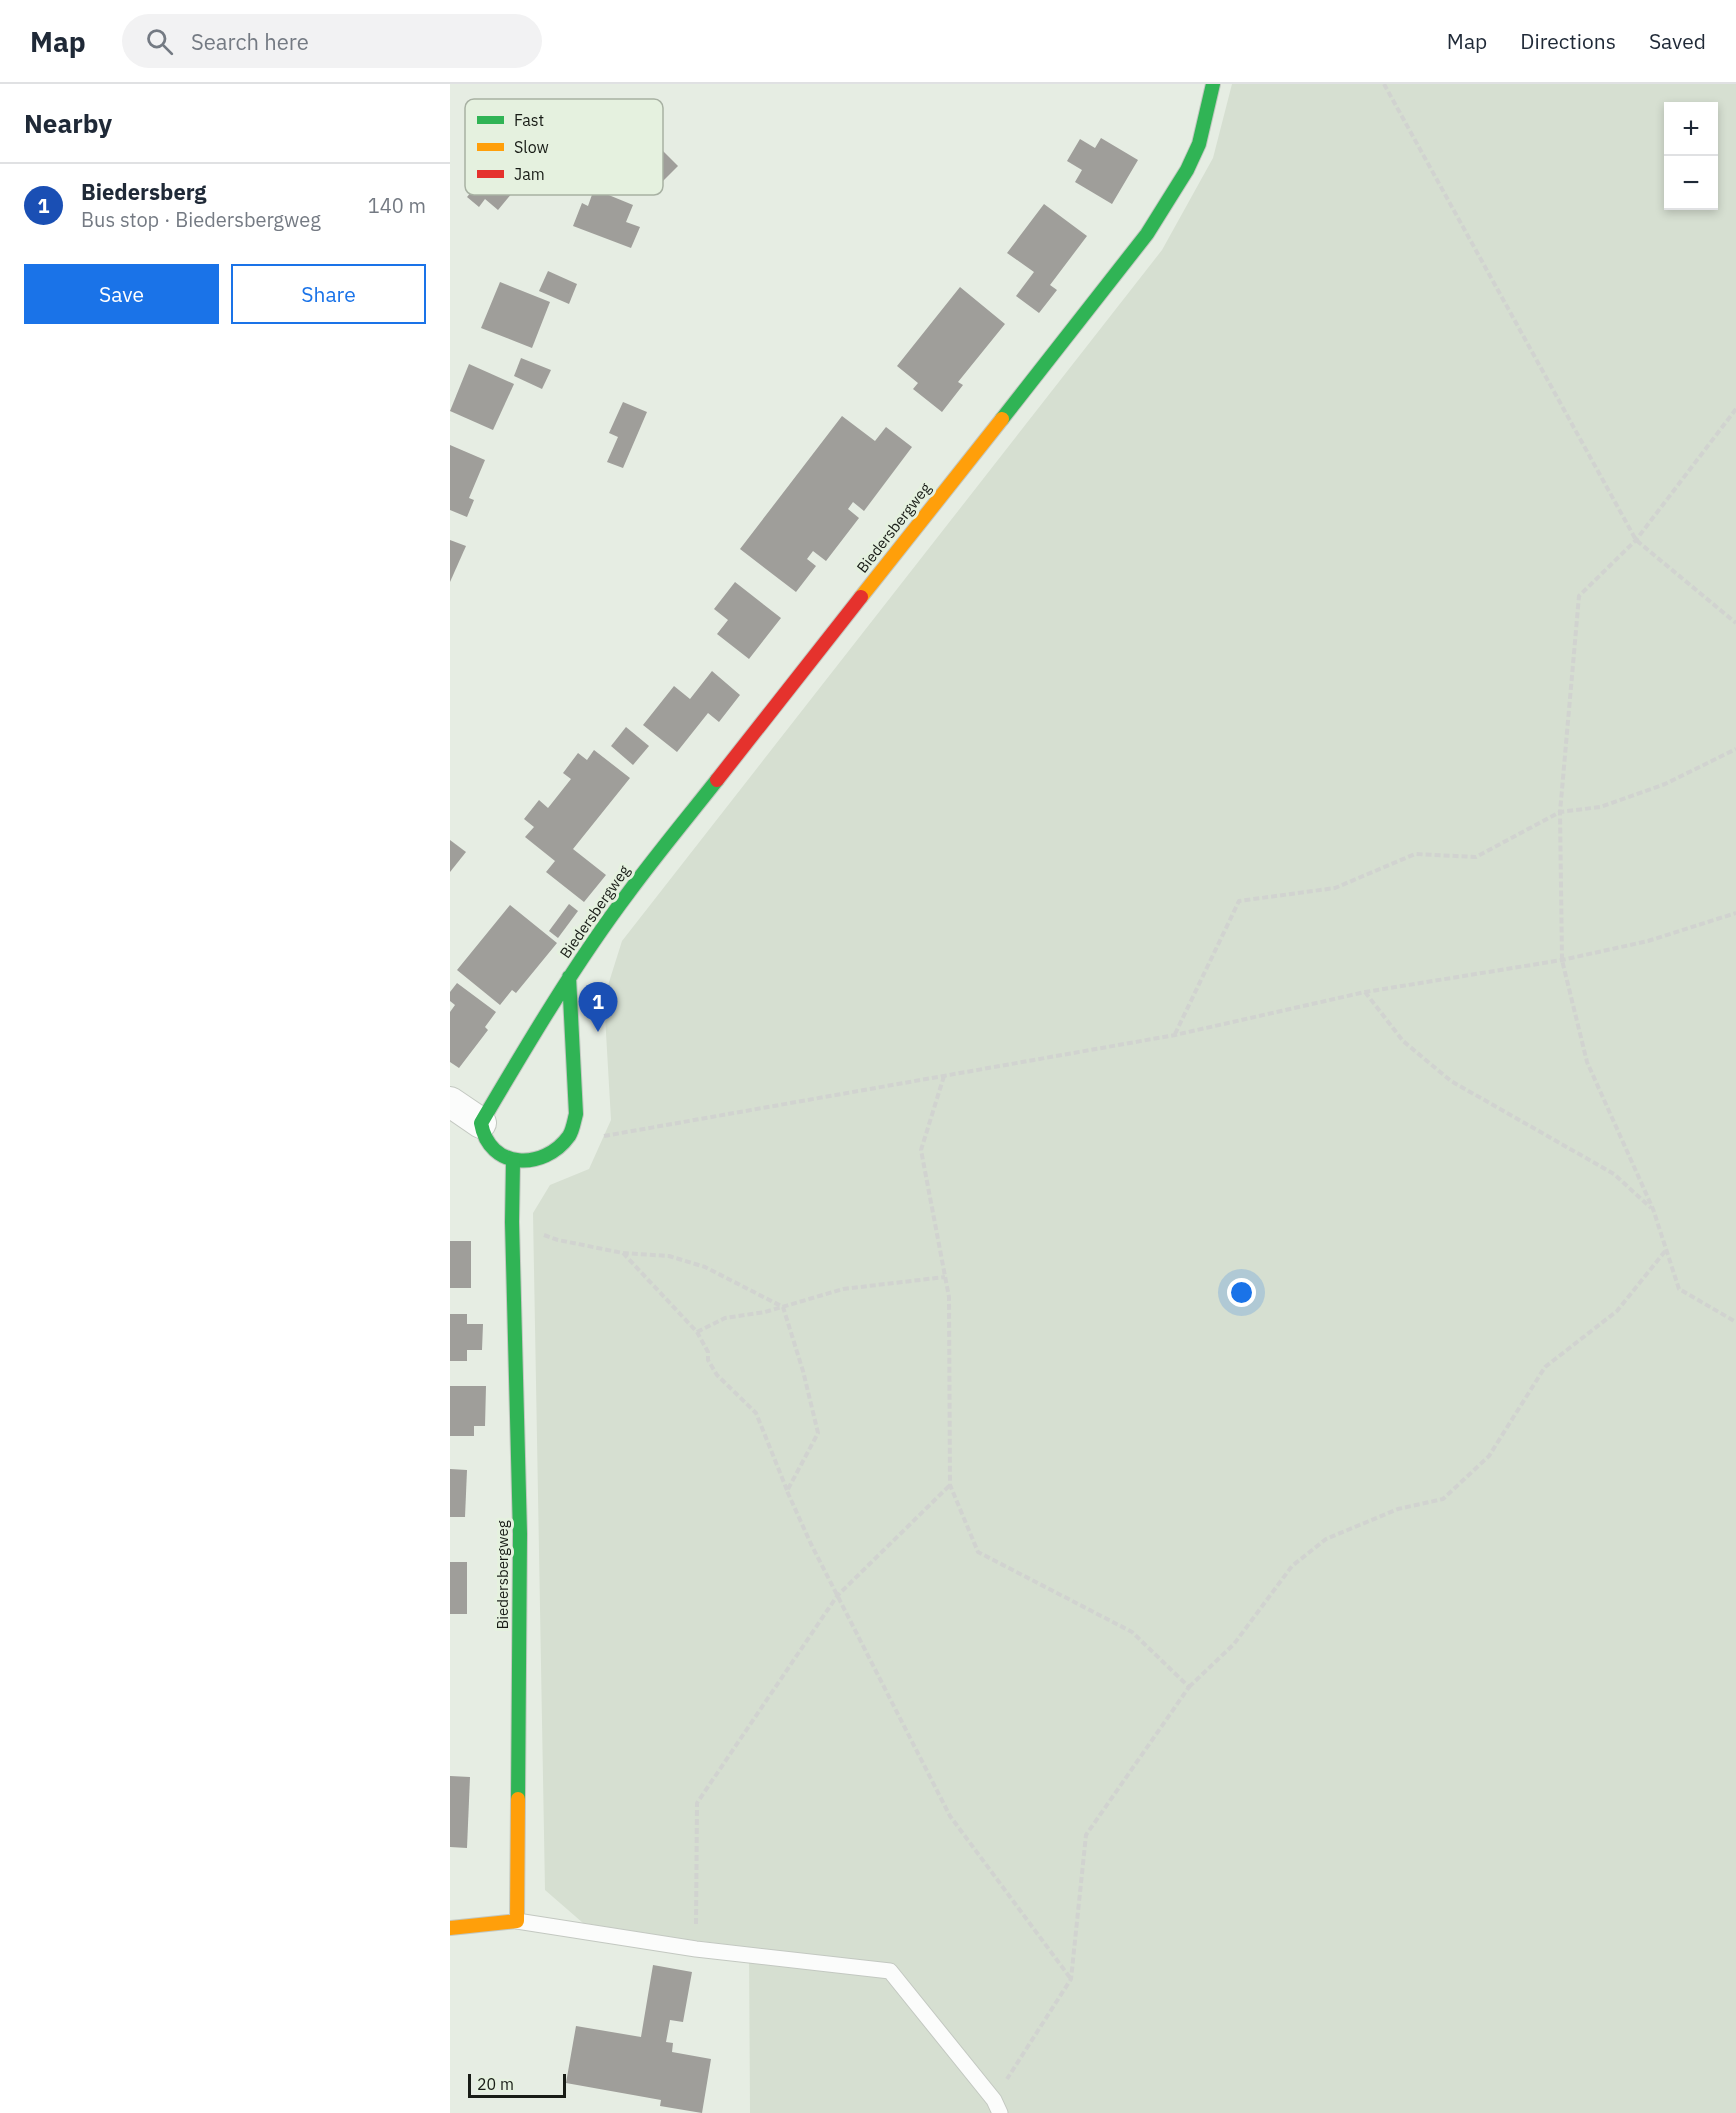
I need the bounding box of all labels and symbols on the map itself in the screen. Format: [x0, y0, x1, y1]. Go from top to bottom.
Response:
legend [465, 99, 663, 195]
text: Fast [514, 110, 544, 130]
text: Slow [514, 137, 549, 157]
text: Jam [514, 164, 545, 184]
street label: Biedersbergweg [853, 479, 935, 577]
street label: Biedersbergweg [555, 861, 634, 962]
pin: 1 [578, 982, 618, 1032]
your location [1227, 1278, 1256, 1307]
street label: Biedersbergweg [493, 1520, 512, 1630]
scale bar [468, 2071, 566, 2098]

